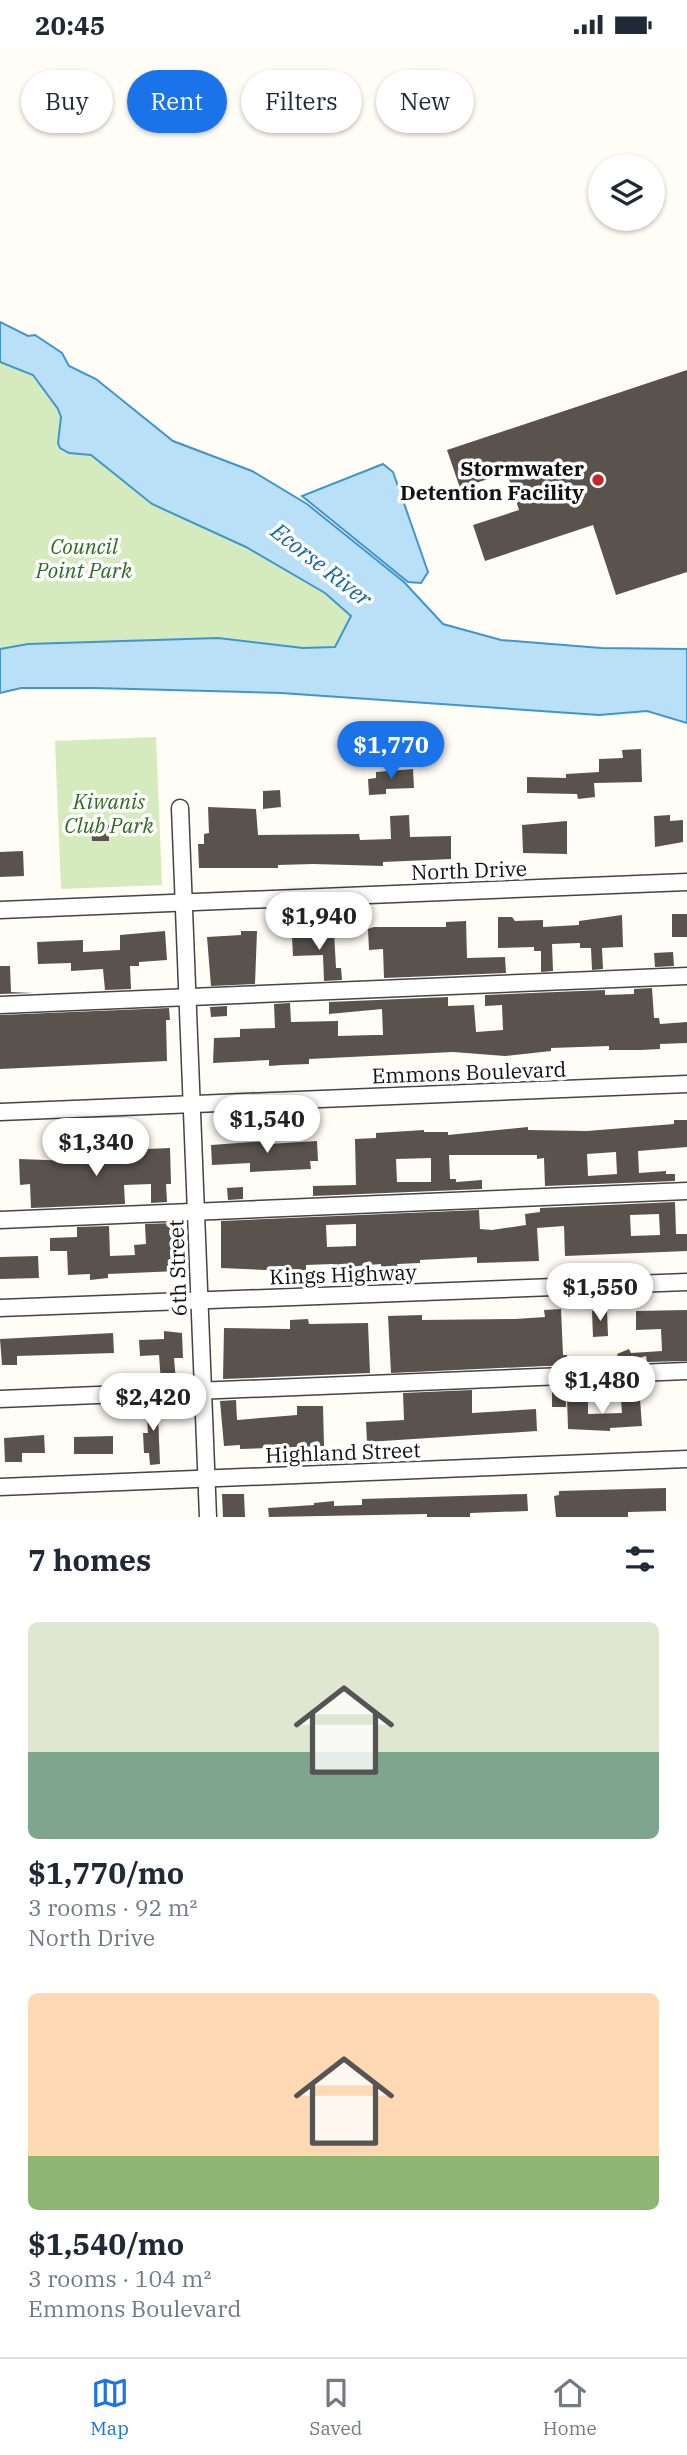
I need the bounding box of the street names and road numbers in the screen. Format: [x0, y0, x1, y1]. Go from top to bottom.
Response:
street label: North Drive [411, 854, 527, 886]
street label: Emmons Boulevard [371, 1055, 567, 1089]
street label: 6th Street [161, 1219, 193, 1317]
street label: Kings Highway [269, 1257, 418, 1291]
street label: Highland Street [265, 1435, 421, 1469]

